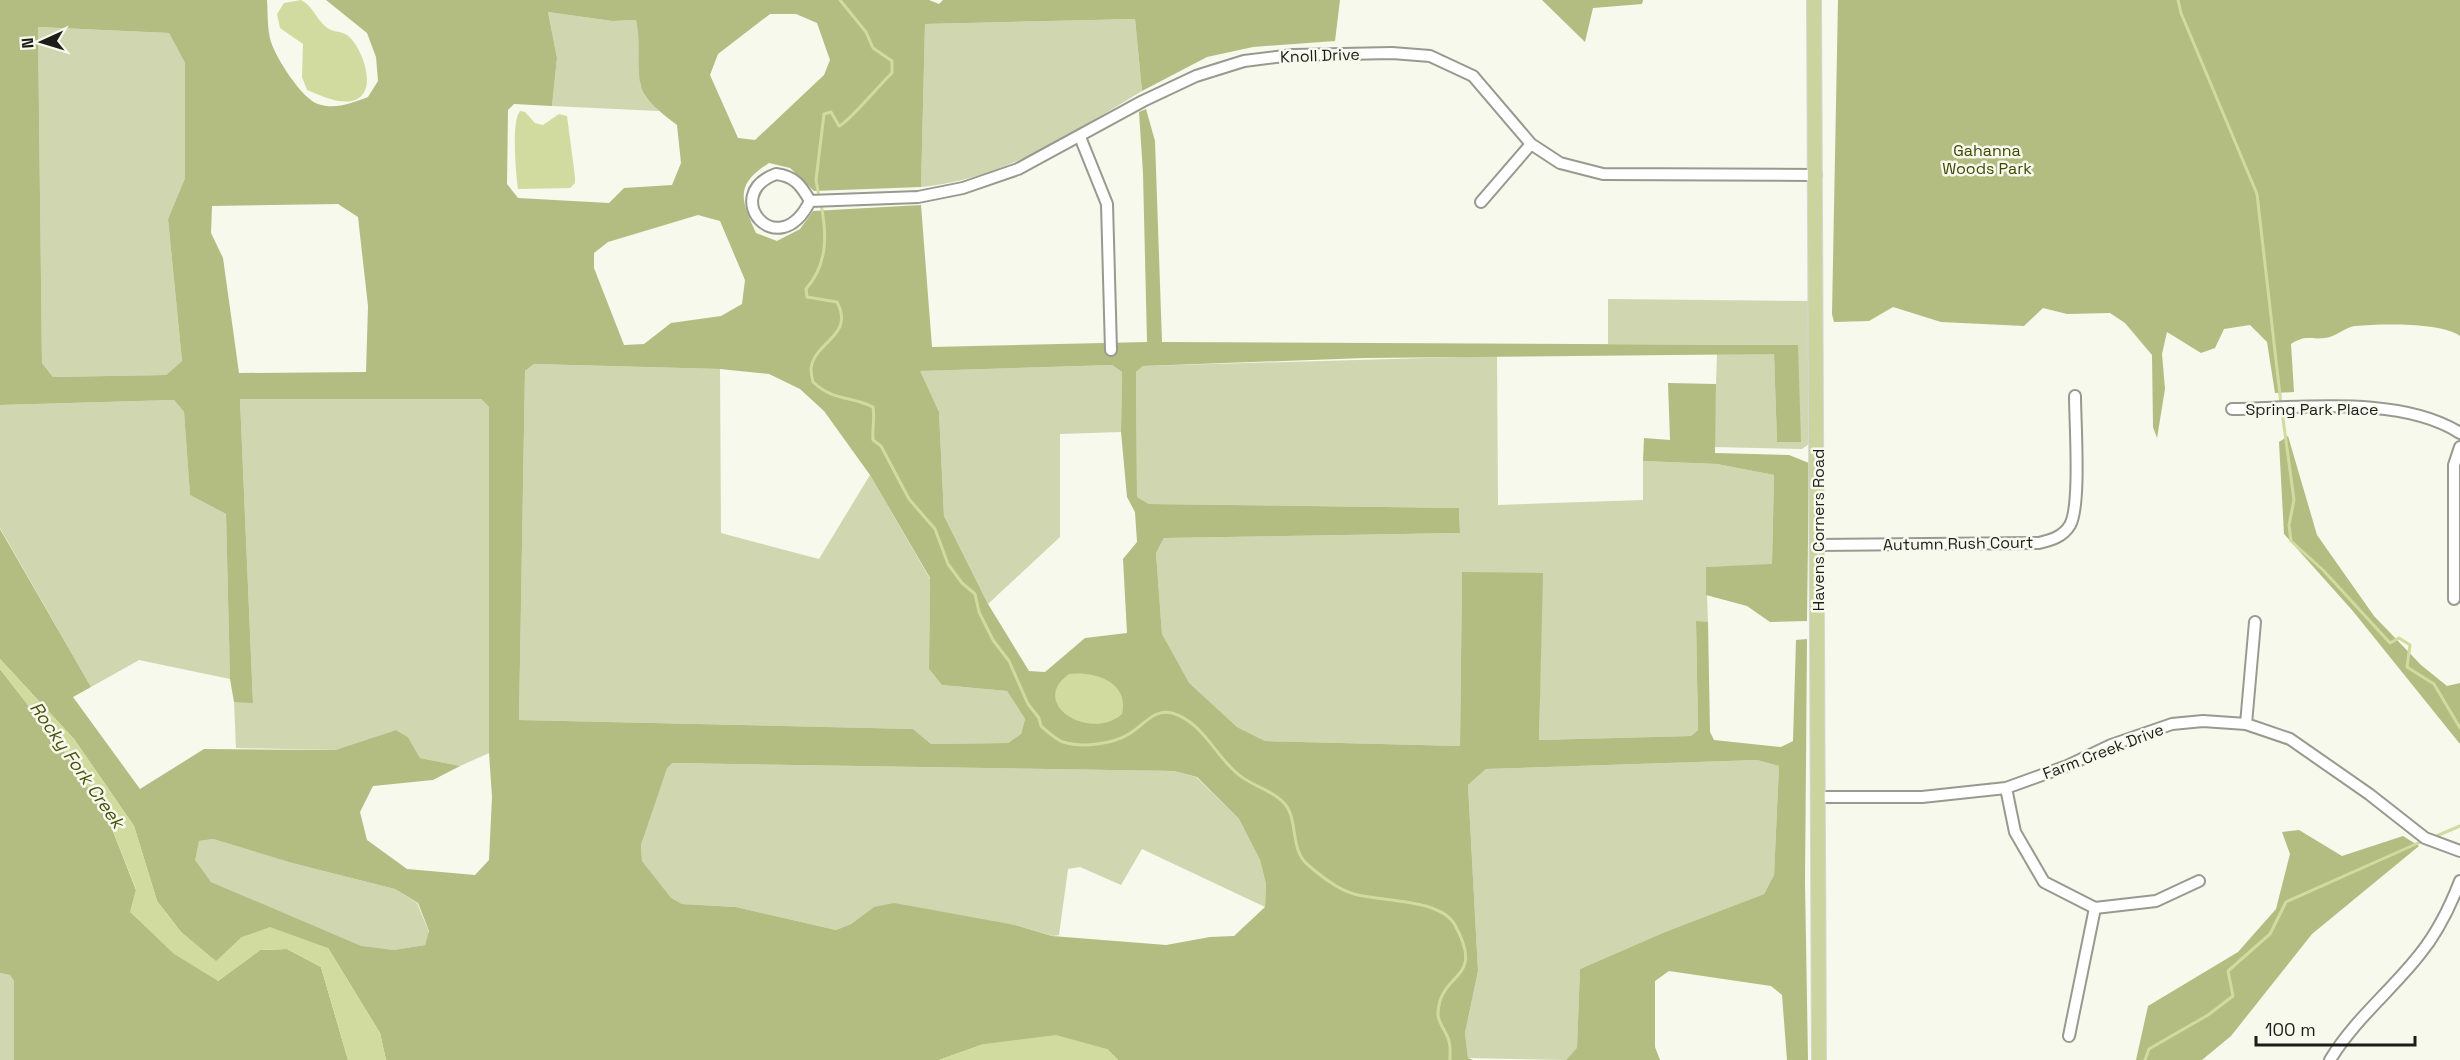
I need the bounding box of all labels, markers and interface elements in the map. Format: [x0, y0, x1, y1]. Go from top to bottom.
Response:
north arrow [12, 12, 72, 72]
text: N [17, 37, 38, 49]
street label: Knoll Drive [1280, 44, 1360, 67]
park label: Gahanna Woods Park [1942, 140, 2032, 179]
street label: Spring Park Place [2245, 399, 2379, 420]
street label: Havens Corners Road [1808, 449, 1829, 611]
street label: Autumn Rush Court [1883, 532, 2033, 555]
water label: Rocky Fork Creek [25, 697, 131, 834]
street label: Farm Creek Drive [2040, 719, 2167, 784]
scale bar [2256, 1009, 2415, 1047]
text: 100 m [2265, 1018, 2316, 1041]

